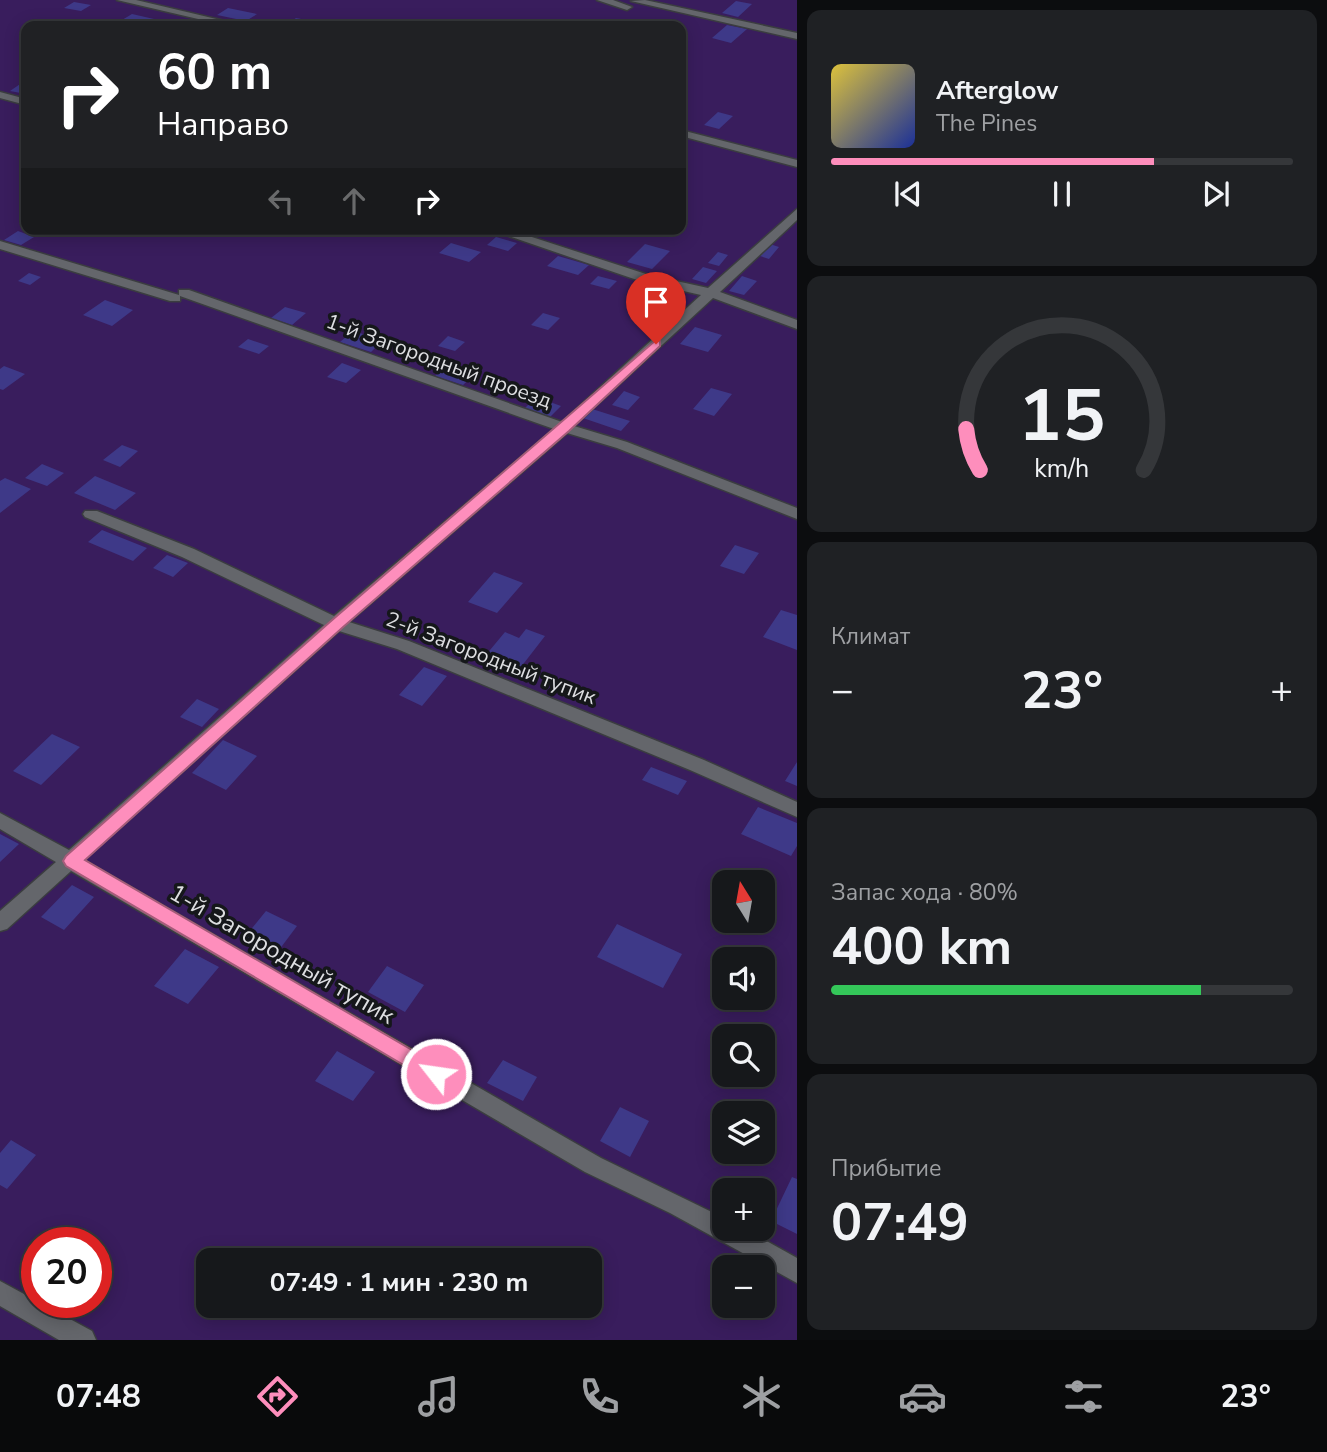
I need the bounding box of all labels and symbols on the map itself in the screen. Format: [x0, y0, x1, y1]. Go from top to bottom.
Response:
pin [626, 272, 686, 344]
street label: 1-й Загородный проезд [322, 307, 556, 415]
street label: 2-й Загородный тупик [382, 605, 601, 711]
north arrow [712, 870, 775, 933]
street label: 1-й Загородный тупик [164, 876, 401, 1032]
position arrow [399, 1037, 473, 1111]
speed limit sign: 20 [21, 1227, 112, 1318]

